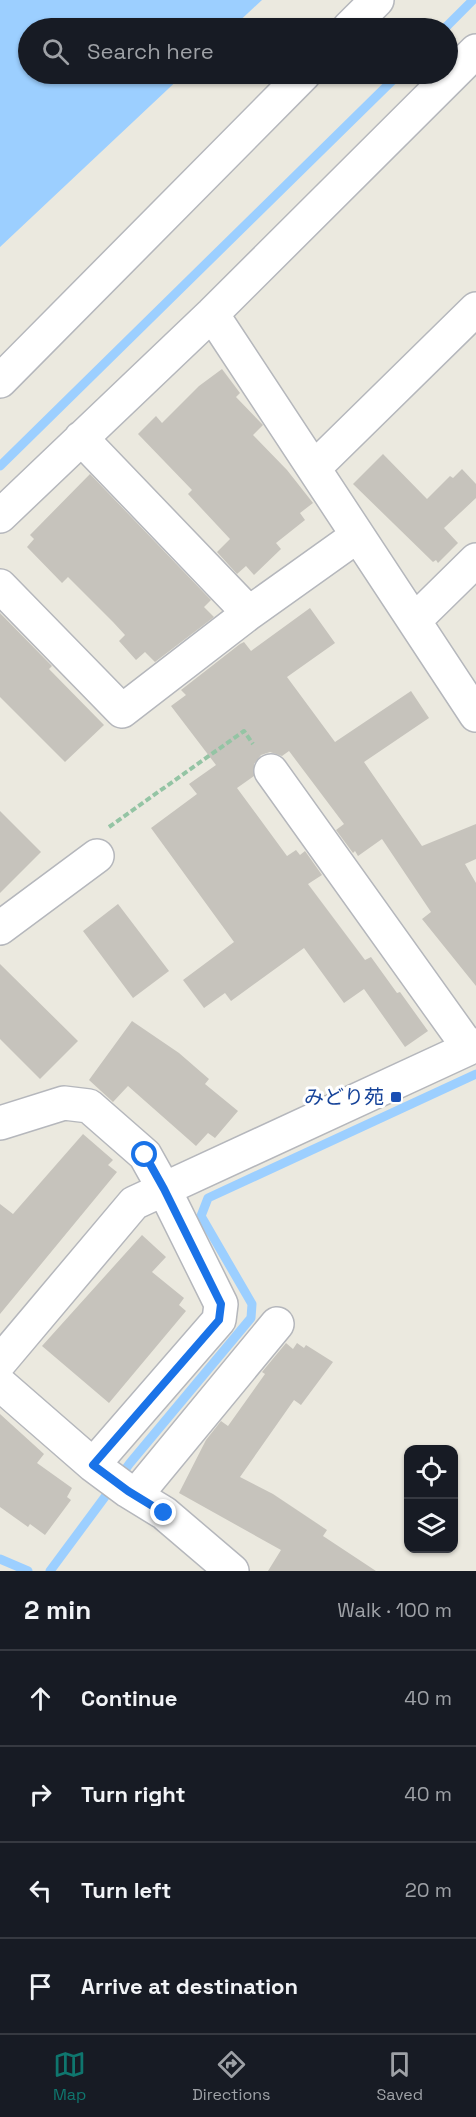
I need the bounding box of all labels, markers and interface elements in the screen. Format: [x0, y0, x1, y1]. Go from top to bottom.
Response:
search box [18, 18, 458, 84]
icon: search [39, 35, 72, 68]
text: Search here [87, 37, 214, 65]
place label: みどり苑 [304, 1084, 384, 1110]
marker: みどり苑 [389, 1090, 403, 1104]
route start [131, 1141, 157, 1167]
map controls [404, 1445, 458, 1553]
button: locate [404, 1445, 458, 1499]
route end [150, 1499, 176, 1525]
button: layers [404, 1499, 458, 1553]
text: 2 min [24, 1593, 91, 1627]
text: Walk · 100 m [337, 1597, 452, 1623]
icon: ahead [24, 1682, 57, 1715]
text: Continue [81, 1684, 177, 1712]
text: 40 m [404, 1685, 452, 1711]
icon: right [24, 1778, 57, 1811]
text: Turn right [81, 1780, 186, 1808]
text: 40 m [404, 1781, 452, 1807]
icon: left [24, 1874, 57, 1907]
text: Turn left [81, 1876, 171, 1904]
text: 20 m [405, 1877, 452, 1903]
icon: arrive [24, 1970, 57, 2003]
text: Arrive at destination [81, 1972, 298, 2000]
tab: Map [53, 2048, 86, 2105]
tab: Directions [192, 2048, 271, 2105]
tab: Saved [376, 2048, 423, 2105]

